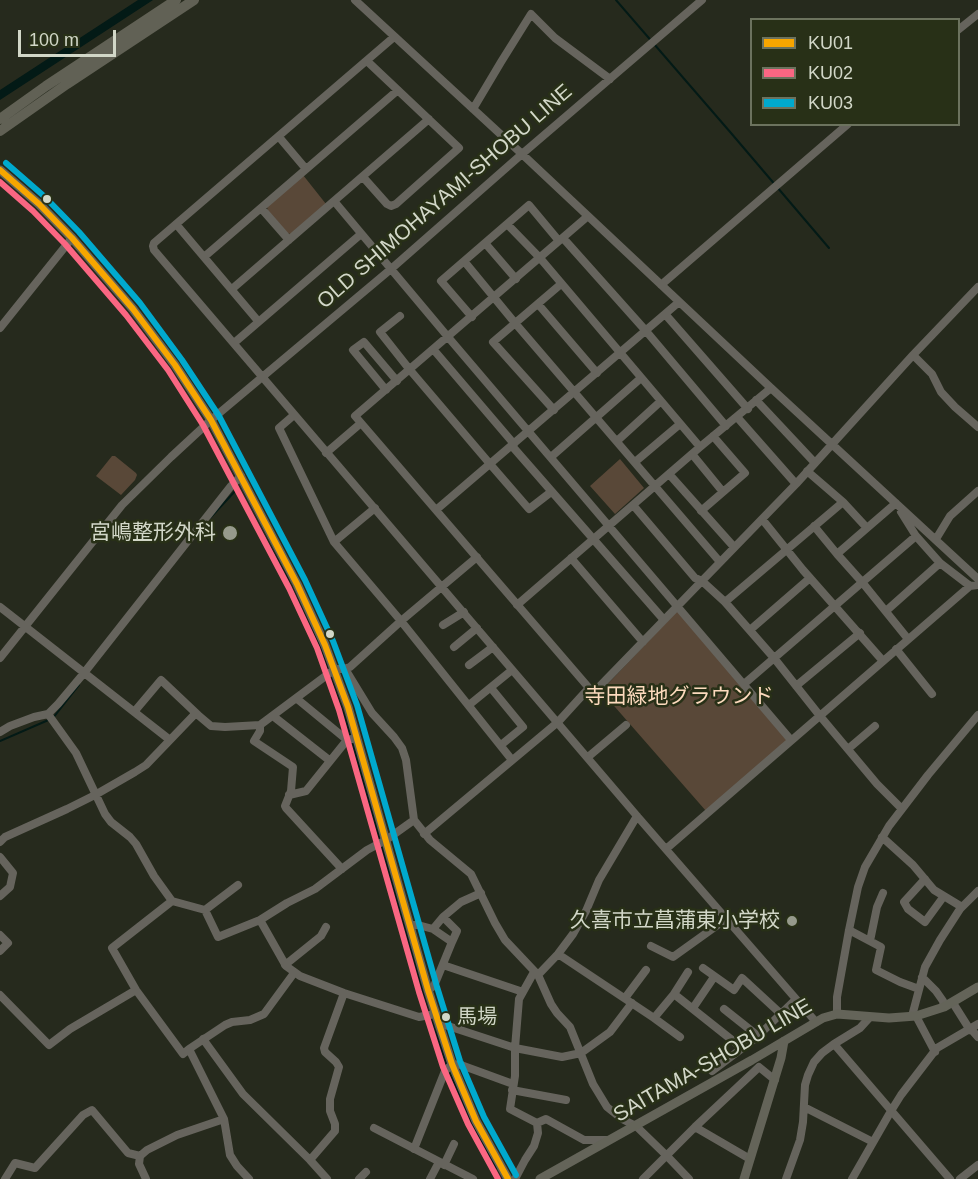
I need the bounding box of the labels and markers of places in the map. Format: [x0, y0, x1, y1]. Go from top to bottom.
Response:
unlabelled marker [41, 193, 53, 205]
place label: 宮嶋整形外科 [90, 520, 216, 546]
marker: 宮嶋整形外科 [221, 524, 239, 542]
unlabelled marker [324, 628, 336, 640]
place label: 久喜市立菖蒲東小学校 [570, 908, 780, 934]
marker: 久喜市立菖蒲東小学校 [785, 914, 799, 928]
place label: 馬場 [457, 1005, 497, 1029]
marker: 馬場 [440, 1011, 452, 1023]

